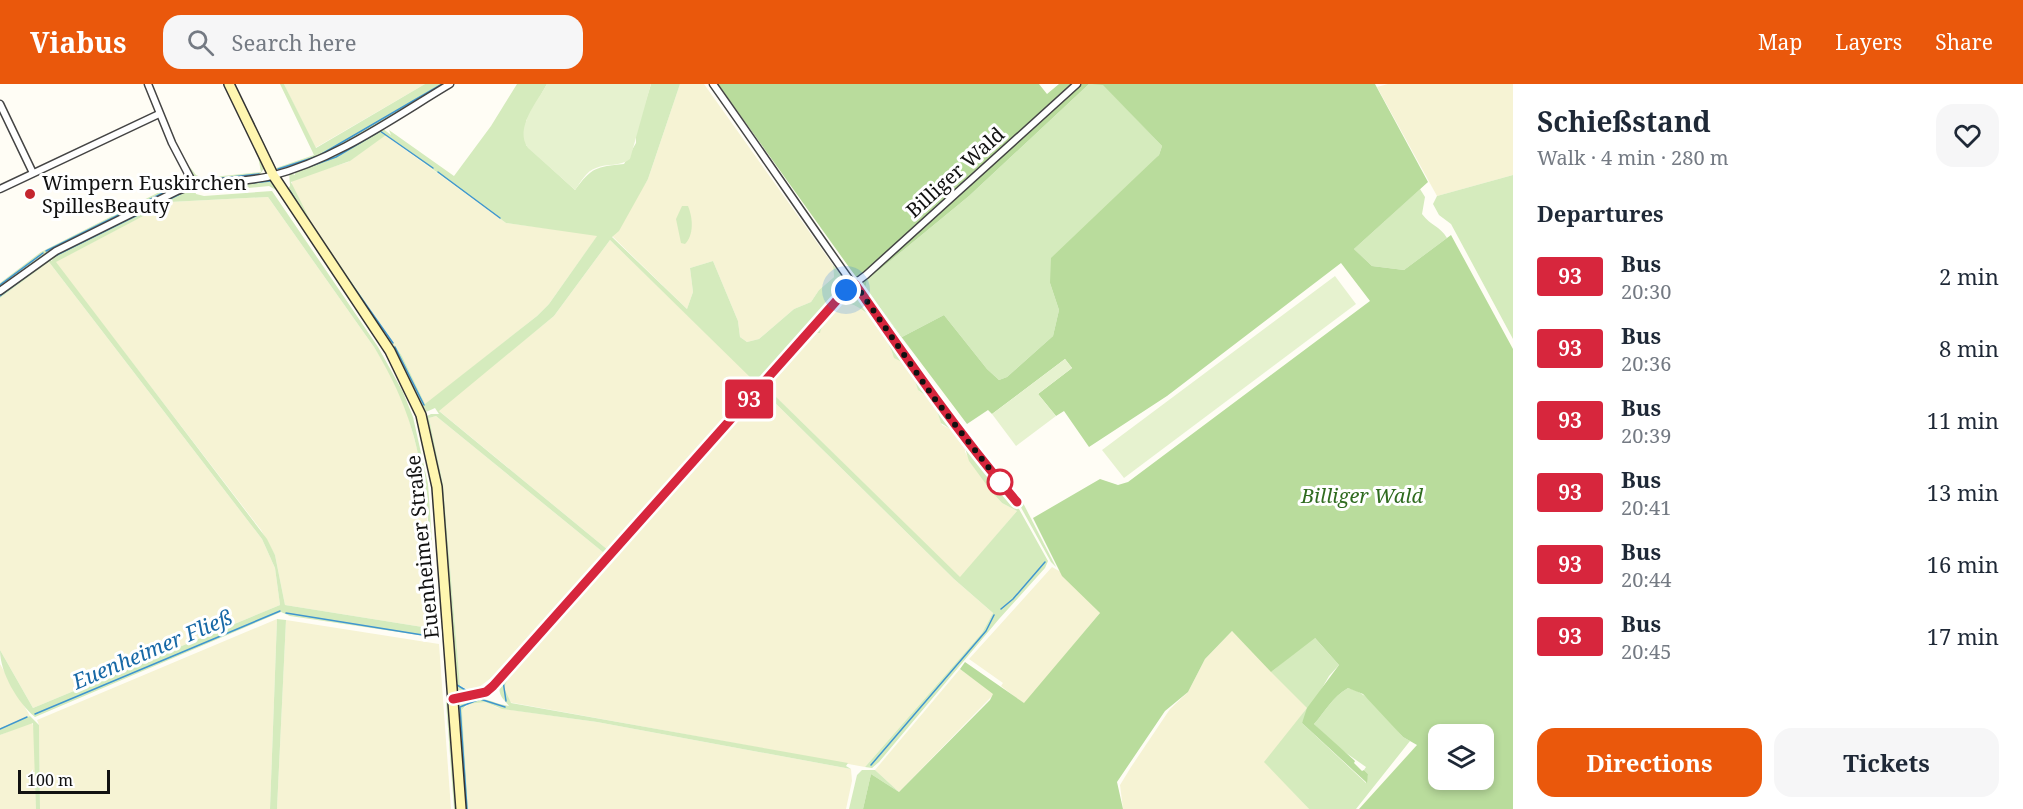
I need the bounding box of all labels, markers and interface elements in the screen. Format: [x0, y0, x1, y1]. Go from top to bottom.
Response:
search box [163, 15, 583, 69]
text: Viabus [30, 23, 127, 61]
icon: search [184, 26, 217, 59]
text: Search here [232, 27, 356, 57]
text: Map [1758, 28, 1802, 56]
text: Layers [1835, 28, 1902, 56]
text: Share [1935, 28, 1993, 56]
text: Schießstand [1537, 102, 1711, 140]
button: heart [1936, 104, 1999, 167]
street label: Billiger Wald [900, 121, 1010, 223]
text: Walk · 4 min · 280 m [1537, 144, 1729, 171]
place label: Wimpern Euskirchen SpillesBeauty [42, 169, 247, 219]
marker: Wimpern Euskirchen SpillesBeauty [23, 187, 37, 201]
text: Departures [1537, 198, 1664, 228]
text: Bus [1621, 248, 1661, 278]
text: 2 min [1939, 261, 1999, 291]
text: 93 [1558, 262, 1582, 290]
your location [831, 275, 861, 305]
text: 20:30 [1621, 278, 1671, 305]
text: Bus [1621, 320, 1661, 350]
text: 8 min [1939, 333, 1999, 363]
text: 93 [1558, 334, 1582, 362]
text: 20:36 [1621, 350, 1671, 377]
line badge: 93 [722, 380, 776, 418]
text: 93 [737, 385, 761, 413]
text: Bus [1621, 392, 1661, 422]
text: 11 min [1927, 405, 1999, 435]
text: 93 [1558, 406, 1582, 434]
text: 20:39 [1621, 422, 1671, 449]
street label: Euenheimer Straße [399, 454, 445, 640]
text: Bus [1621, 464, 1661, 494]
unlabelled marker [987, 469, 1013, 495]
text: 13 min [1927, 477, 1999, 507]
text: 93 [1558, 478, 1582, 506]
park label: Billiger Wald [1300, 482, 1423, 509]
text: 20:41 [1621, 494, 1671, 521]
text: Bus [1621, 536, 1661, 566]
text: 16 min [1927, 549, 1999, 579]
text: 93 [1558, 550, 1582, 578]
text: 20:44 [1621, 566, 1671, 593]
water label: Euenheimer Fließ [67, 603, 236, 696]
text: Bus [1621, 608, 1661, 638]
text: 17 min [1927, 621, 1999, 651]
text: 93 [1558, 622, 1582, 650]
text: 20:45 [1621, 638, 1671, 665]
map controls [1428, 724, 1494, 790]
button: layers [1428, 724, 1494, 790]
button: Directions [1537, 728, 1762, 797]
button: Tickets [1774, 728, 1999, 797]
scale bar [18, 767, 110, 794]
text: 100 m [27, 769, 73, 791]

